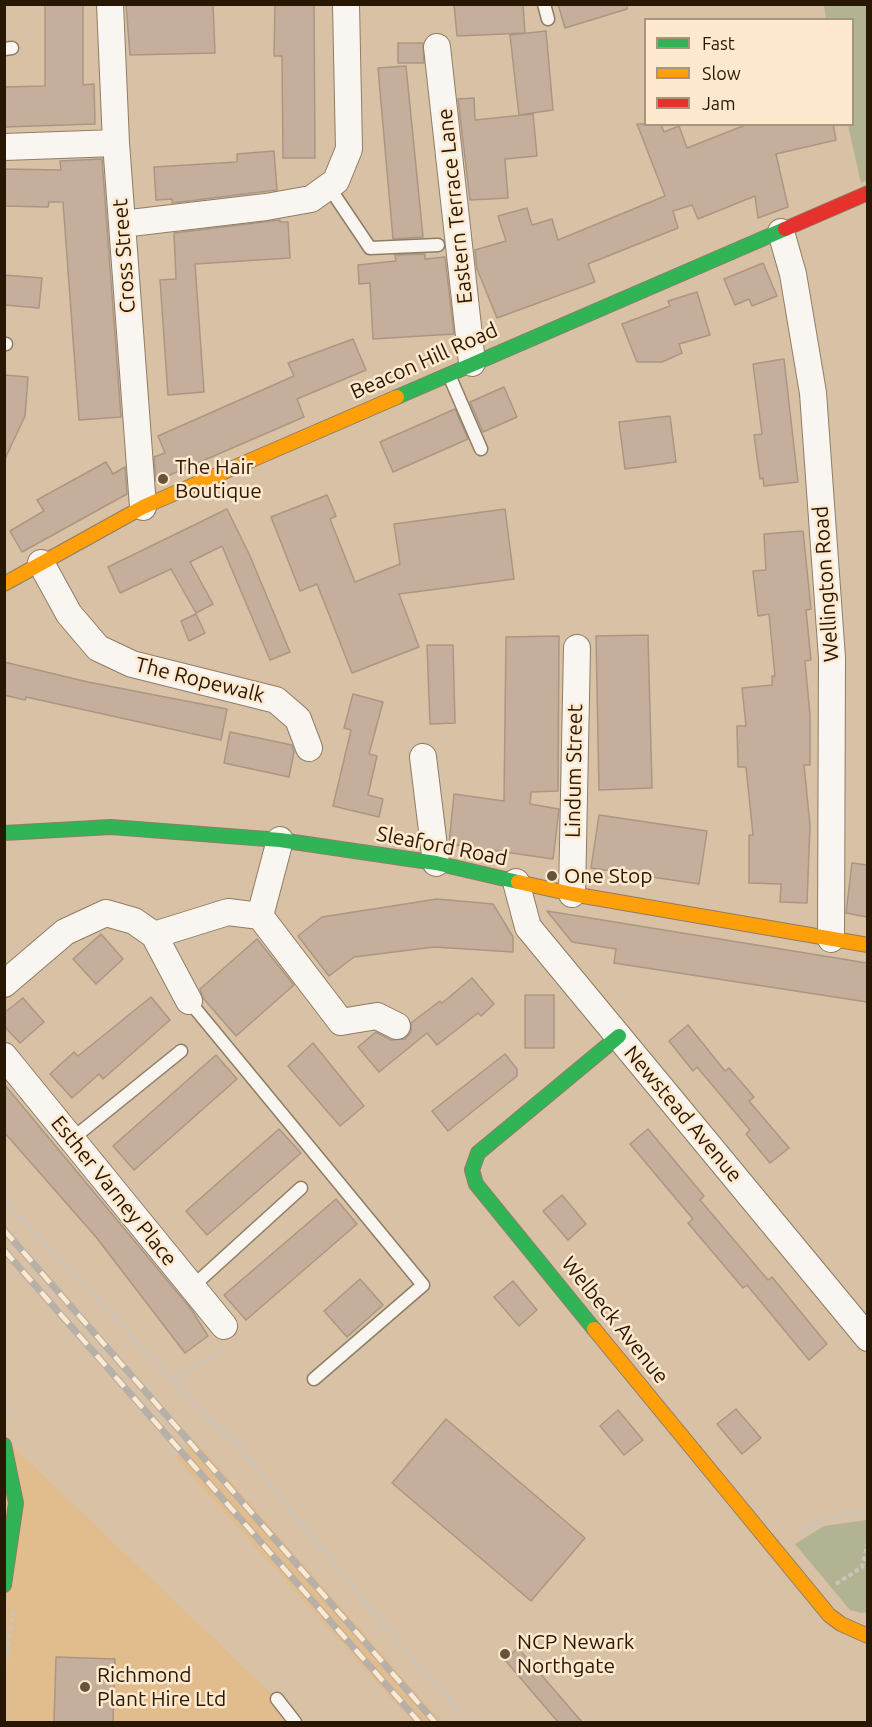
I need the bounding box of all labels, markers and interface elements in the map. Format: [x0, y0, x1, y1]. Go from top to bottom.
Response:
legend [644, 18, 854, 126]
text: Fast [702, 33, 735, 53]
text: Slow [702, 63, 741, 83]
text: Jam [702, 93, 736, 113]
street label: Eastern Terrace Lane [432, 107, 478, 305]
street label: Cross Street [107, 198, 141, 314]
street label: Beacon Hill Road [346, 317, 502, 405]
place label: The Hair Boutique [175, 454, 262, 504]
marker: The Hair Boutique [156, 472, 170, 486]
street label: Wellington Road [808, 505, 844, 663]
street label: The Ropewalk [133, 652, 267, 708]
street label: Lindum Street [560, 704, 588, 838]
street label: Sleaford Road [375, 821, 509, 871]
place label: One Stop [564, 863, 652, 889]
marker: One Stop [545, 869, 559, 883]
street label: Newstead Avenue [619, 1041, 747, 1187]
street label: Esther Varney Place [46, 1111, 182, 1271]
street label: Welbeck Avenue [556, 1251, 674, 1389]
place label: NCP Newark Northgate [517, 1629, 634, 1679]
marker: NCP Newark Northgate [498, 1647, 512, 1661]
place label: Richmond Plant Hire Ltd [97, 1662, 226, 1712]
marker: Richmond Plant Hire Ltd [78, 1680, 92, 1694]

